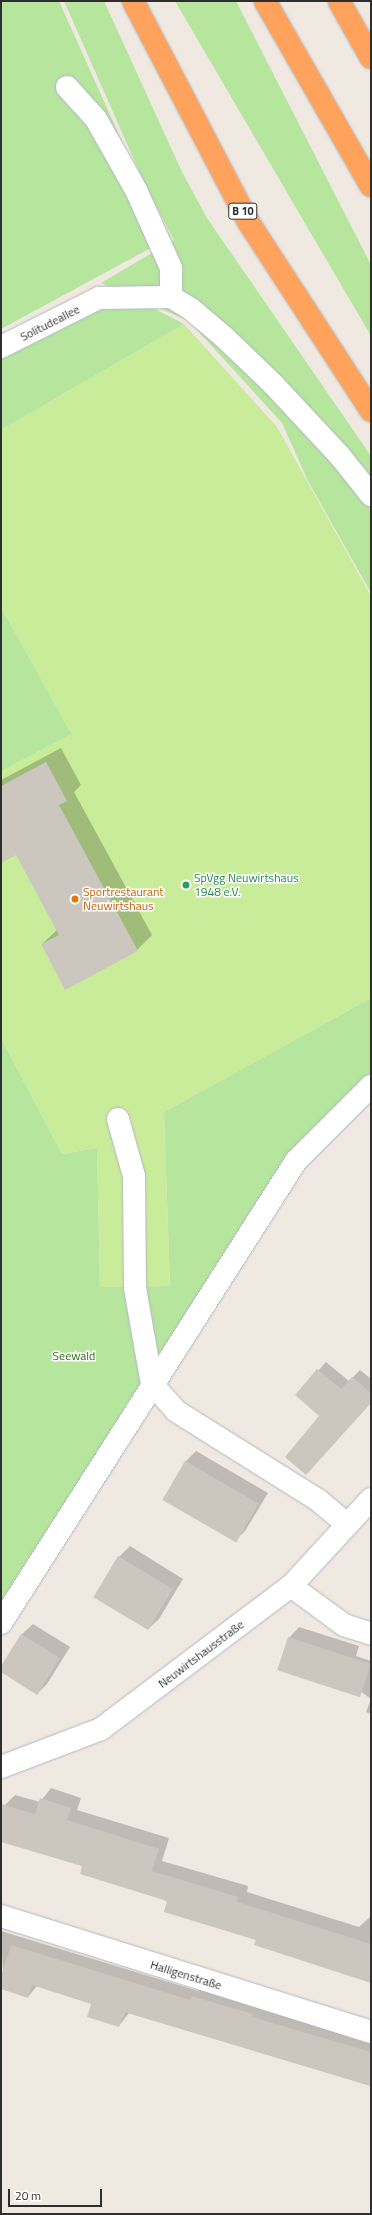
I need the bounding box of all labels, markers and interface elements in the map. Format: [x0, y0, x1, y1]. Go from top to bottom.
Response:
road number: B 10 [228, 202, 258, 220]
street label: Solitudeallee [18, 302, 82, 344]
place label: SpVgg Neuwirtshaus 1948 e.V. [194, 871, 299, 899]
marker: SpVgg Neuwirtshaus 1948 e.V. [181, 880, 191, 890]
place label: Sportrestaurant Neuwirtshaus [83, 885, 164, 913]
marker: Sportrestaurant Neuwirtshaus [70, 894, 80, 904]
park label: Seewald [53, 1349, 95, 1363]
street label: Neuwirtshausstraße [155, 1617, 247, 1691]
street label: Halligenstraße [149, 1957, 223, 1993]
scale bar [10, 2181, 104, 2207]
text: 20 m [15, 2186, 41, 2205]

